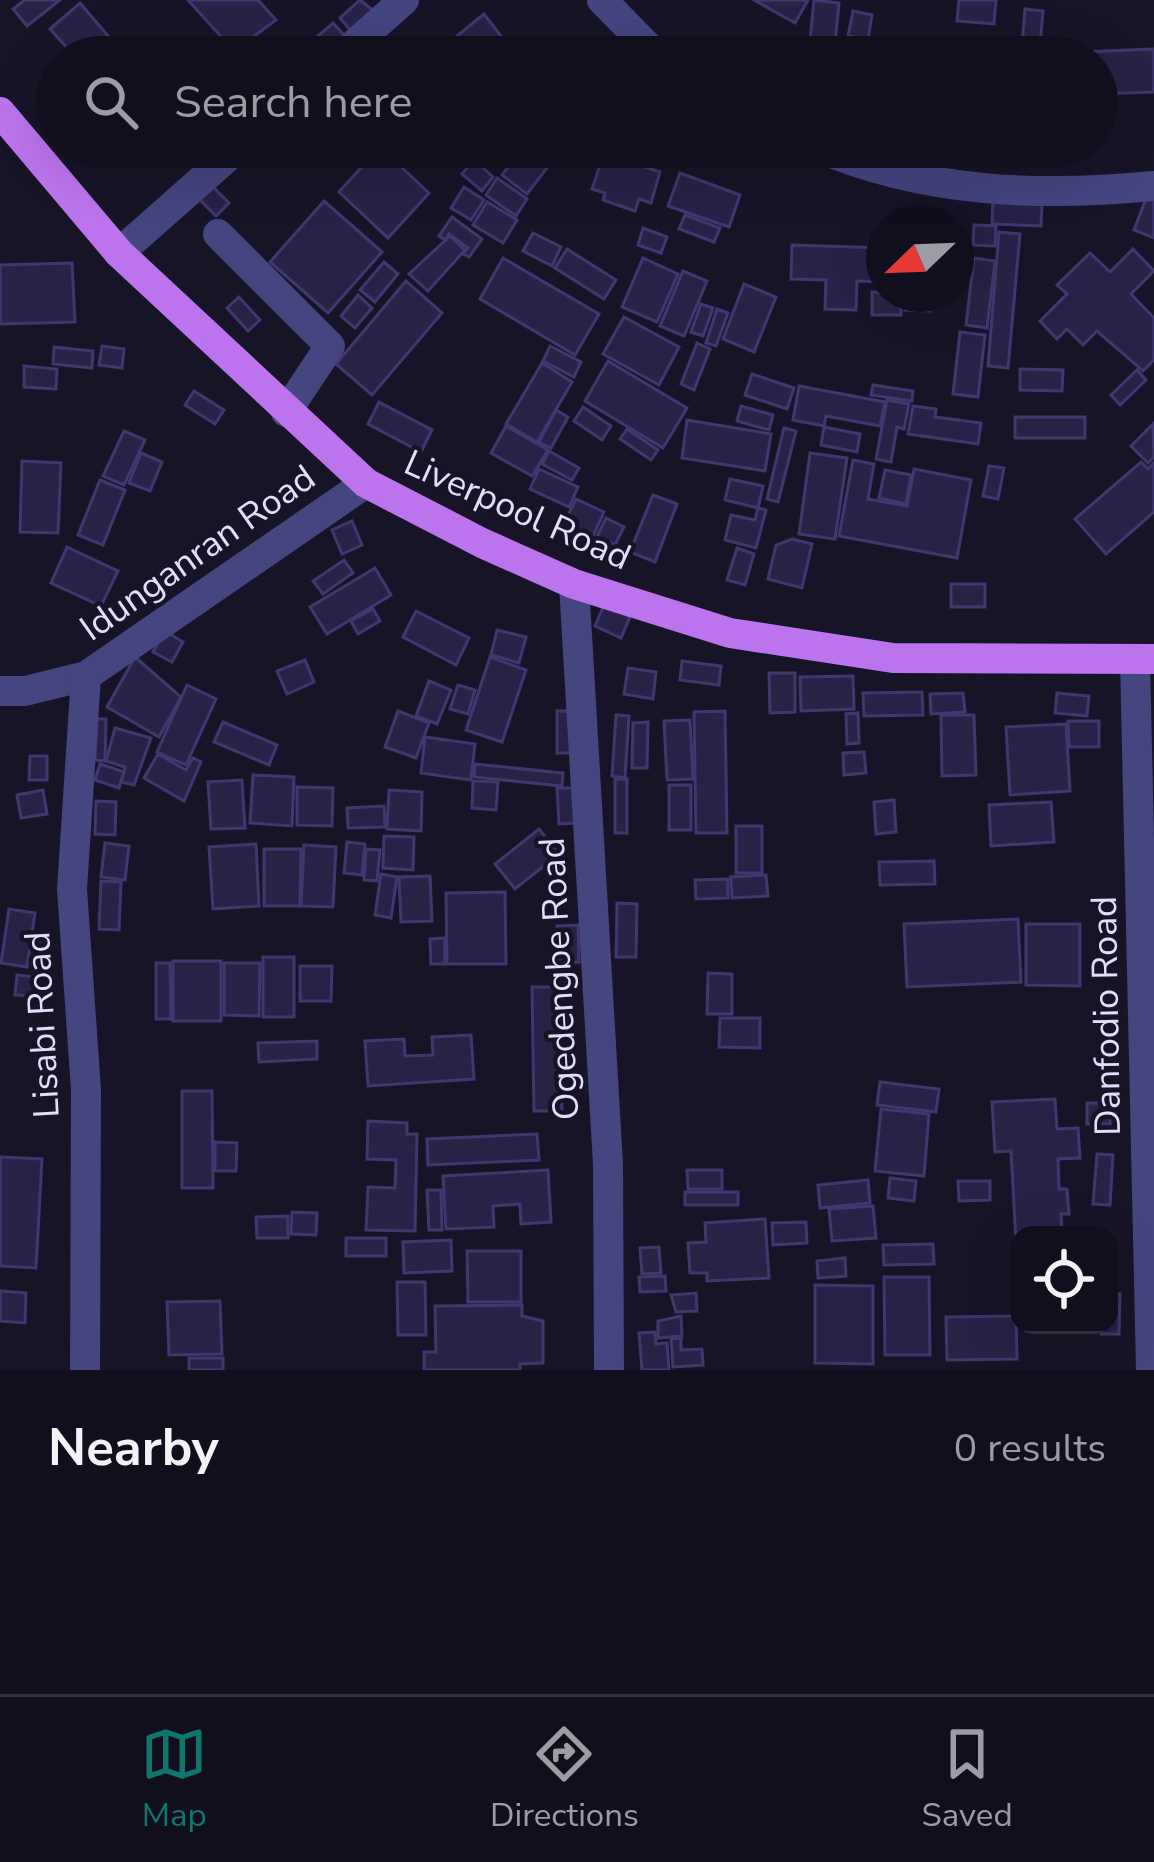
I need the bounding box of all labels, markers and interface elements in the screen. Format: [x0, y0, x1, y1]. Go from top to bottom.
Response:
search box [36, 36, 1118, 168]
icon: search [78, 69, 144, 135]
text: Search here [174, 72, 413, 133]
north arrow [866, 204, 974, 312]
street label: Liverpool Road [396, 439, 638, 582]
street label: Idunganran Road [70, 454, 325, 653]
street label: Ogedengbe Road [528, 836, 591, 1121]
street label: Danfodio Road [1080, 896, 1133, 1136]
street label: Lisabi Road [13, 930, 72, 1119]
map controls [1010, 1226, 1118, 1334]
button: locate [1010, 1226, 1118, 1334]
text: Nearby [48, 1413, 219, 1483]
text: 0 results [954, 1422, 1106, 1475]
tab: Map [141, 1721, 207, 1838]
tab: Directions [490, 1721, 639, 1838]
tab: Saved [921, 1721, 1013, 1838]

